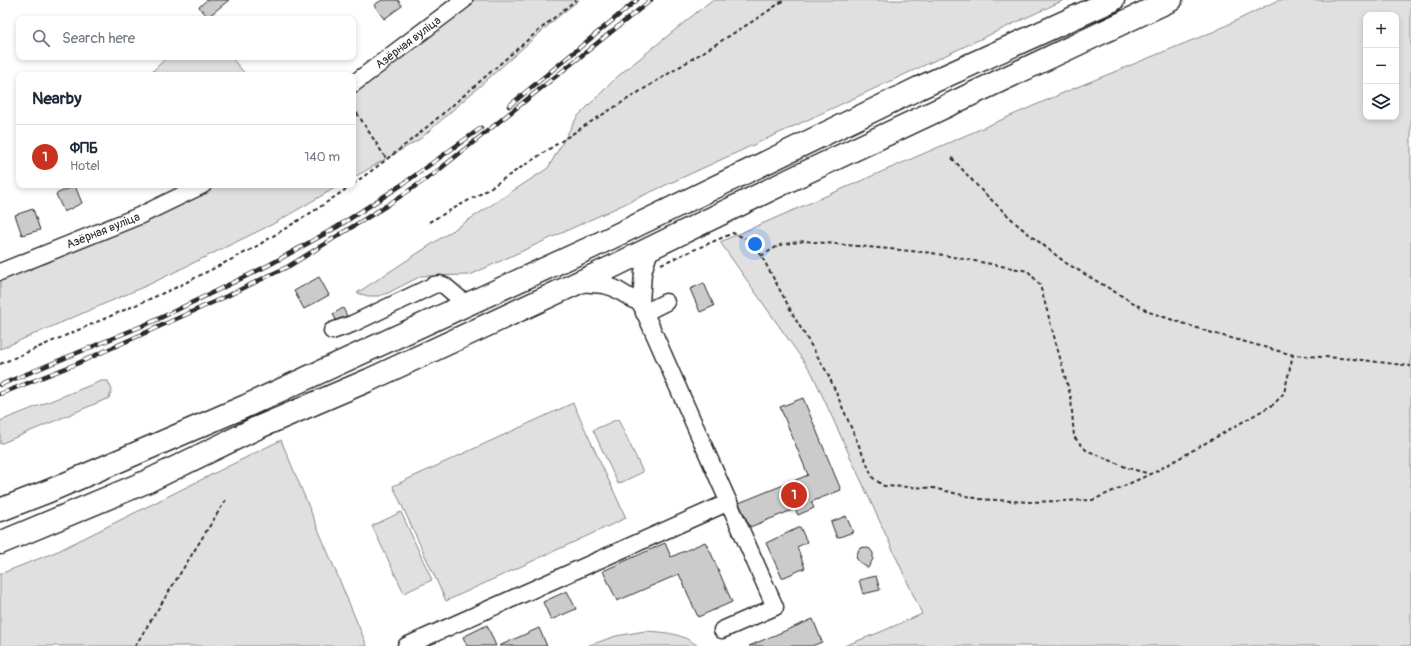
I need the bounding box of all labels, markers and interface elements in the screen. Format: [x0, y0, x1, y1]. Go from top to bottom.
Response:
map controls [1363, 12, 1399, 120]
button: + [1363, 12, 1399, 48]
street label: Азёрная вуліца [372, 13, 444, 72]
search box [16, 16, 356, 60]
icon: search [30, 27, 52, 49]
text: Search here [62, 29, 135, 48]
button: − [1363, 48, 1399, 84]
button: layers [1363, 84, 1399, 120]
text: Nearby [32, 88, 81, 109]
text: ФПБ [70, 139, 98, 158]
text: 1 [42, 149, 48, 165]
text: 140 m [304, 149, 340, 165]
text: Hotel [70, 158, 100, 174]
street label: Азёрная вуліца [64, 209, 142, 252]
your location [745, 234, 765, 254]
pin: 1 [781, 480, 807, 510]

